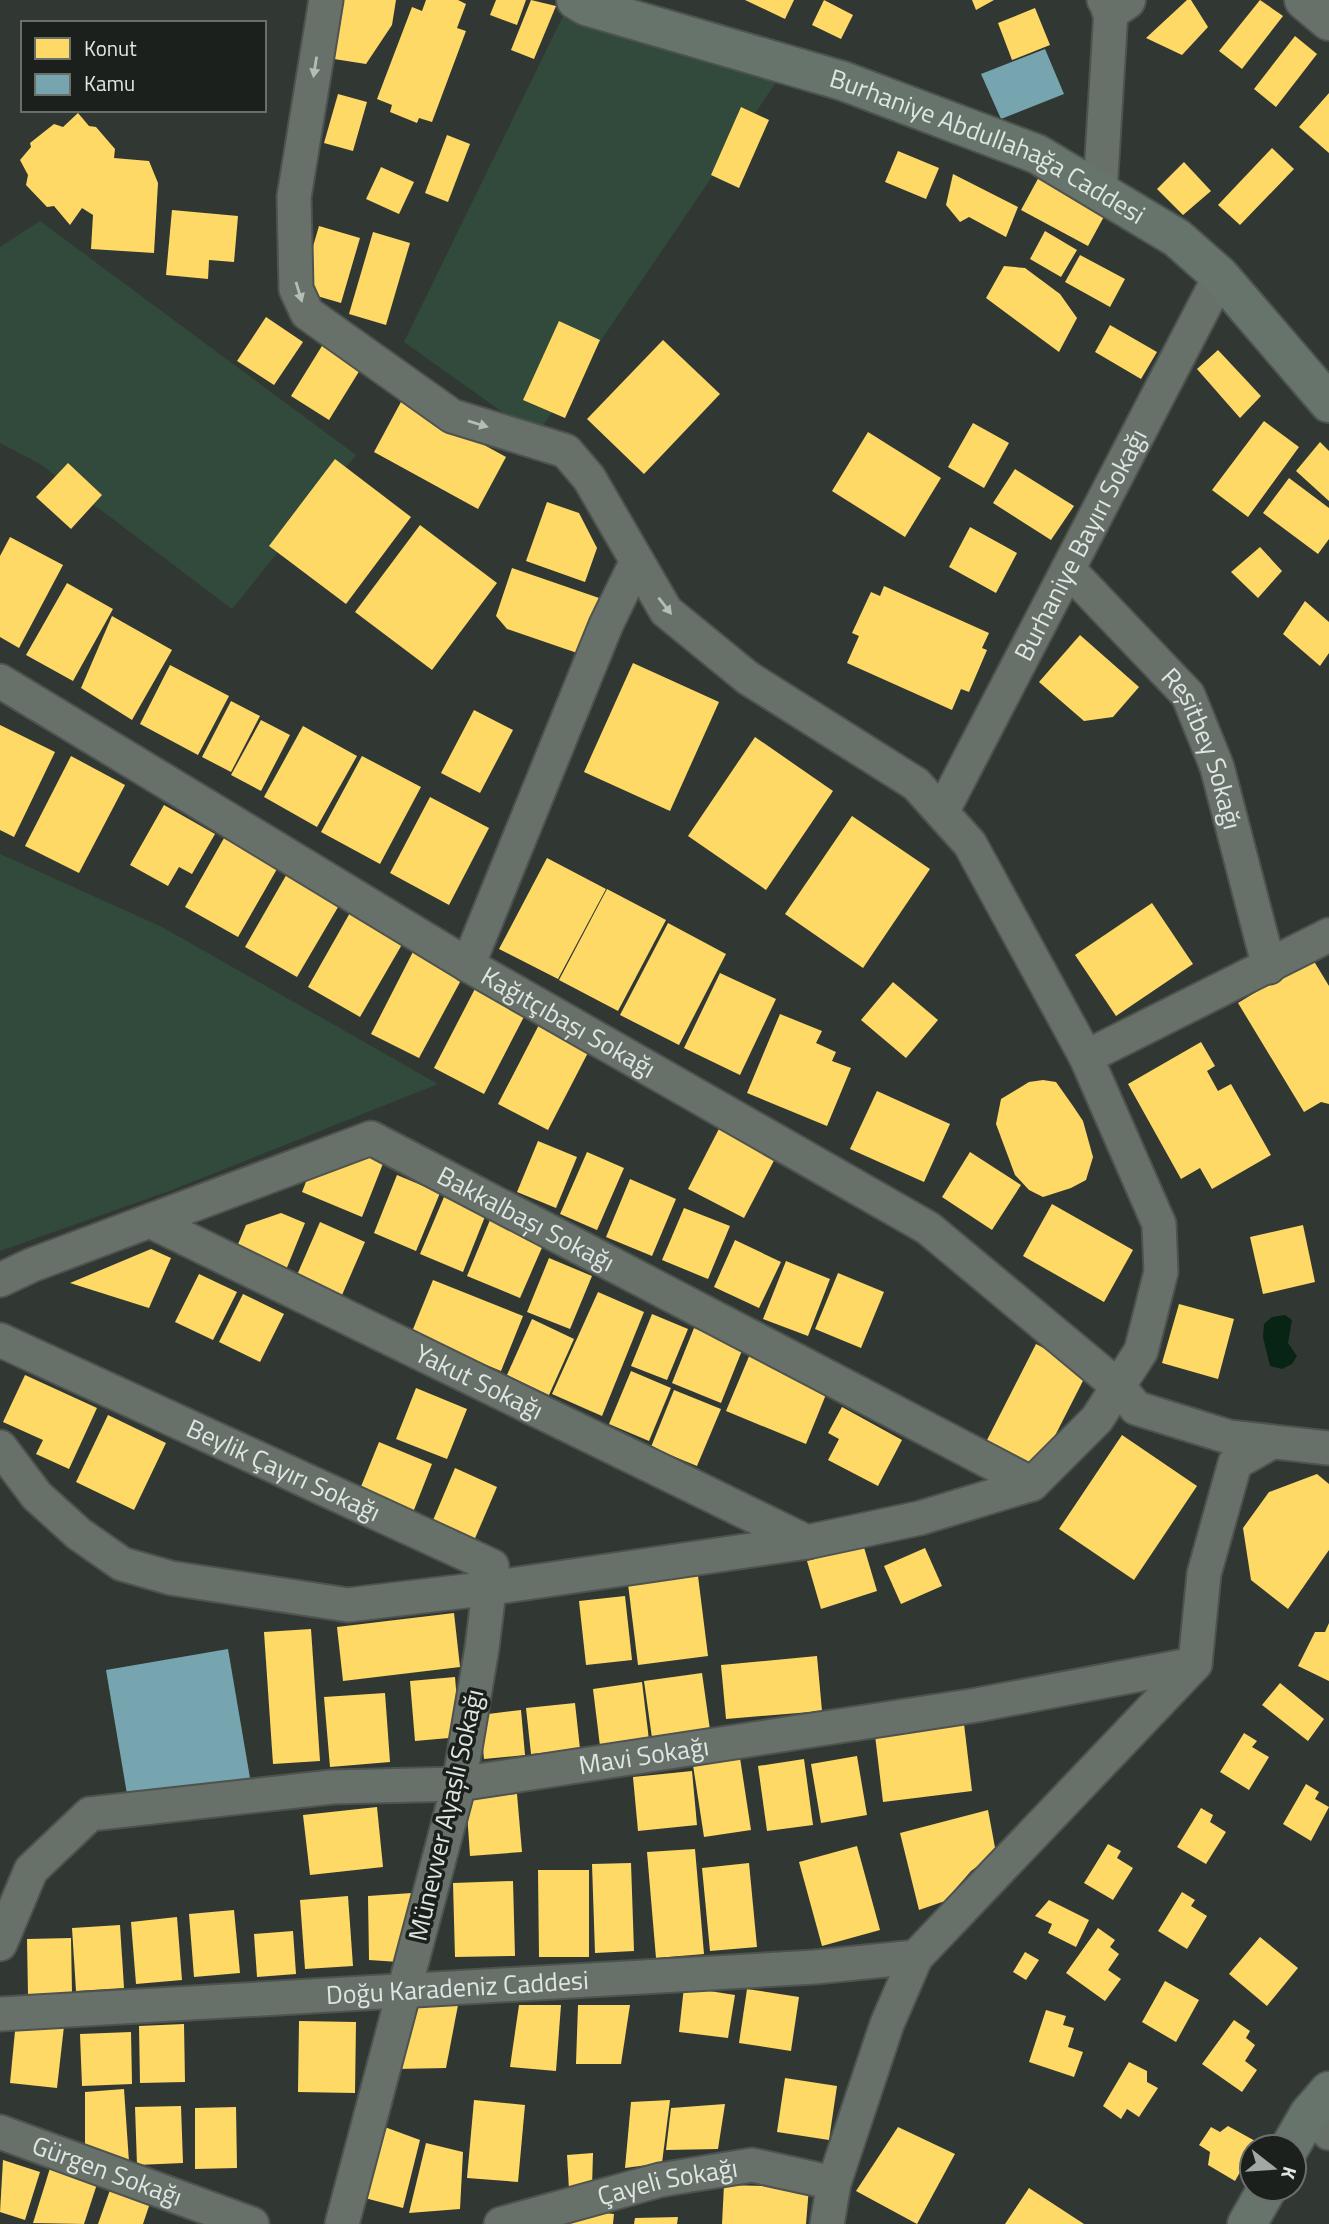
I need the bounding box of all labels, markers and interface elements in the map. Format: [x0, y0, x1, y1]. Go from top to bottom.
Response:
legend [21, 21, 266, 112]
text: Konut [84, 32, 137, 64]
one-way arrow [309, 56, 320, 78]
street label: Burhaniye Abdullahağa Caddesi [825, 58, 1153, 234]
text: Kamu [84, 67, 135, 99]
one-way arrow [295, 282, 305, 303]
one-way arrow [468, 420, 489, 430]
street label: Burhaniye Bayırı Sokağı [1004, 422, 1157, 667]
one-way arrow [657, 597, 672, 615]
street label: Reşitbey Sokağı [1152, 658, 1252, 834]
street label: Kağıtçıbaşı Sokağı [474, 956, 663, 1087]
street label: Bakkalbaşı Sokağı [430, 1156, 622, 1281]
street label: Yakut Sokağı [408, 1333, 550, 1429]
street label: Beylik Çayırı Sokağı [180, 1408, 387, 1531]
street label: Münevver Ayaşlı Sokağı [398, 1685, 493, 1945]
street label: Mavi Sokağı [576, 1726, 711, 1784]
street label: Doğu Karadeniz Caddesi [325, 1960, 590, 2014]
street label: Gürgen Sokağı [27, 2125, 188, 2216]
north arrow [1238, 2133, 1308, 2203]
street label: Çayeli Sokağı [593, 2148, 740, 2215]
text: K [1274, 2163, 1305, 2183]

